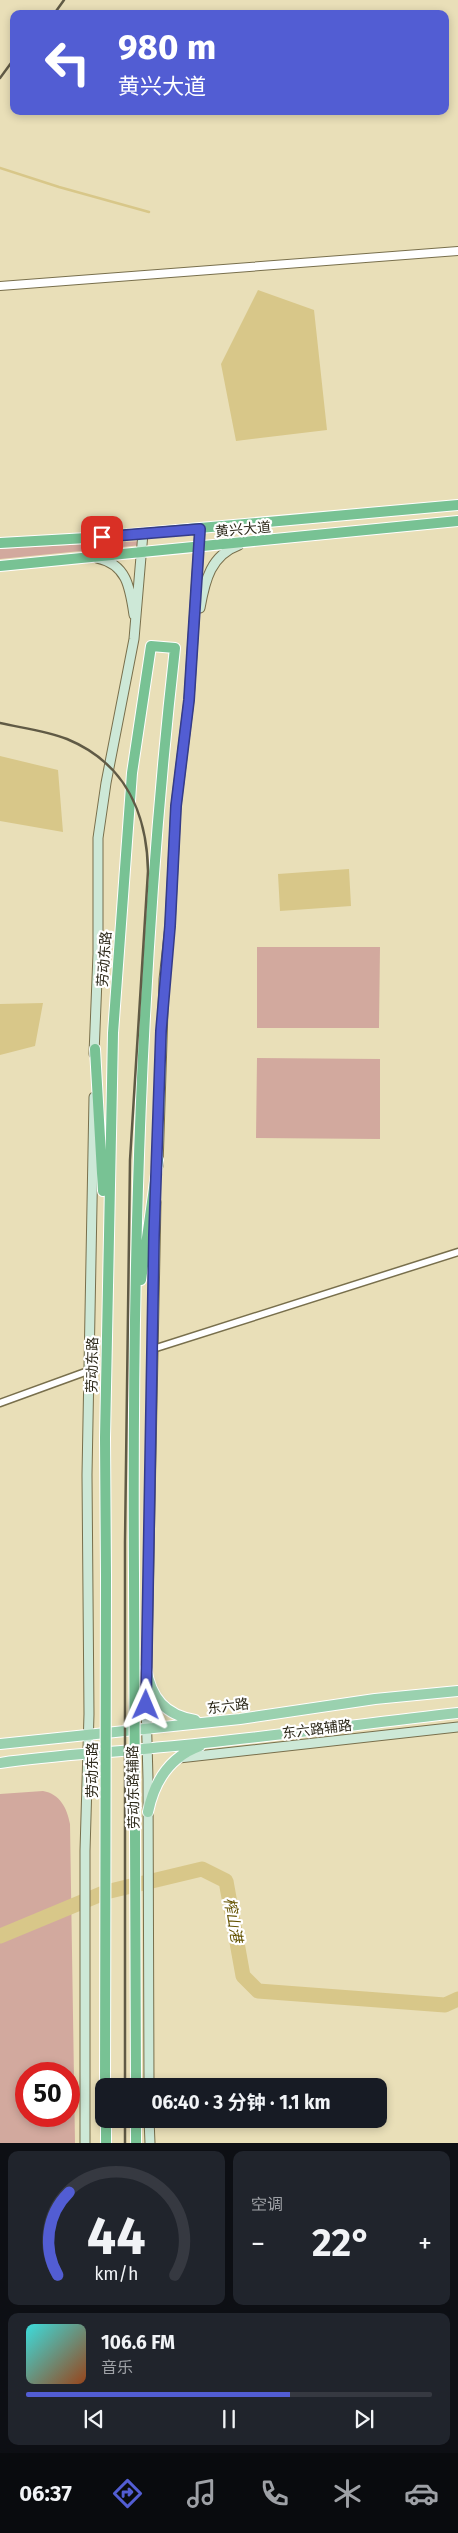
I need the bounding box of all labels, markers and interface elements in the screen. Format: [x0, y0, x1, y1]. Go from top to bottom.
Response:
text: 980 m [118, 26, 216, 68]
icon: left [35, 30, 100, 95]
text: 黄兴大道 [118, 73, 206, 100]
pin [81, 516, 123, 558]
street label: 黄兴大道 [214, 519, 272, 540]
icon: arrive [88, 523, 116, 551]
street label: 劳动东路 [94, 931, 115, 988]
street label: 劳动东路 [84, 1337, 101, 1393]
position arrow [119, 1678, 171, 1730]
street label: 东六路 [206, 1696, 250, 1717]
street label: 东六路辅路 [281, 1717, 353, 1742]
street label: 劳动东路 [84, 1742, 101, 1798]
street label: 劳动东路辅路 [124, 1745, 143, 1829]
water label: 榨山港 [220, 1896, 246, 1946]
speed limit sign: 50 [15, 2062, 80, 2127]
text: 06:40 · 3 分钟 · 1.1 km [152, 2091, 331, 2114]
text: 空调 [251, 2195, 283, 2214]
text: 44 [87, 2205, 146, 2268]
text: 22° [312, 2220, 371, 2266]
text: − [251, 2227, 265, 2260]
text: + [418, 2227, 432, 2260]
text: km/h [94, 2263, 139, 2285]
text: 106.6 FM [101, 2331, 175, 2354]
text: 音乐 [101, 2358, 133, 2377]
icon: previous [80, 2405, 108, 2433]
icon: pause [215, 2405, 243, 2433]
icon: next [350, 2405, 378, 2433]
icon: directions [110, 2476, 145, 2511]
icon: music [184, 2476, 219, 2511]
icon: phone [257, 2476, 292, 2511]
icon: climate [330, 2476, 365, 2511]
icon: car [404, 2476, 439, 2511]
text: 06:37 [19, 2480, 72, 2507]

